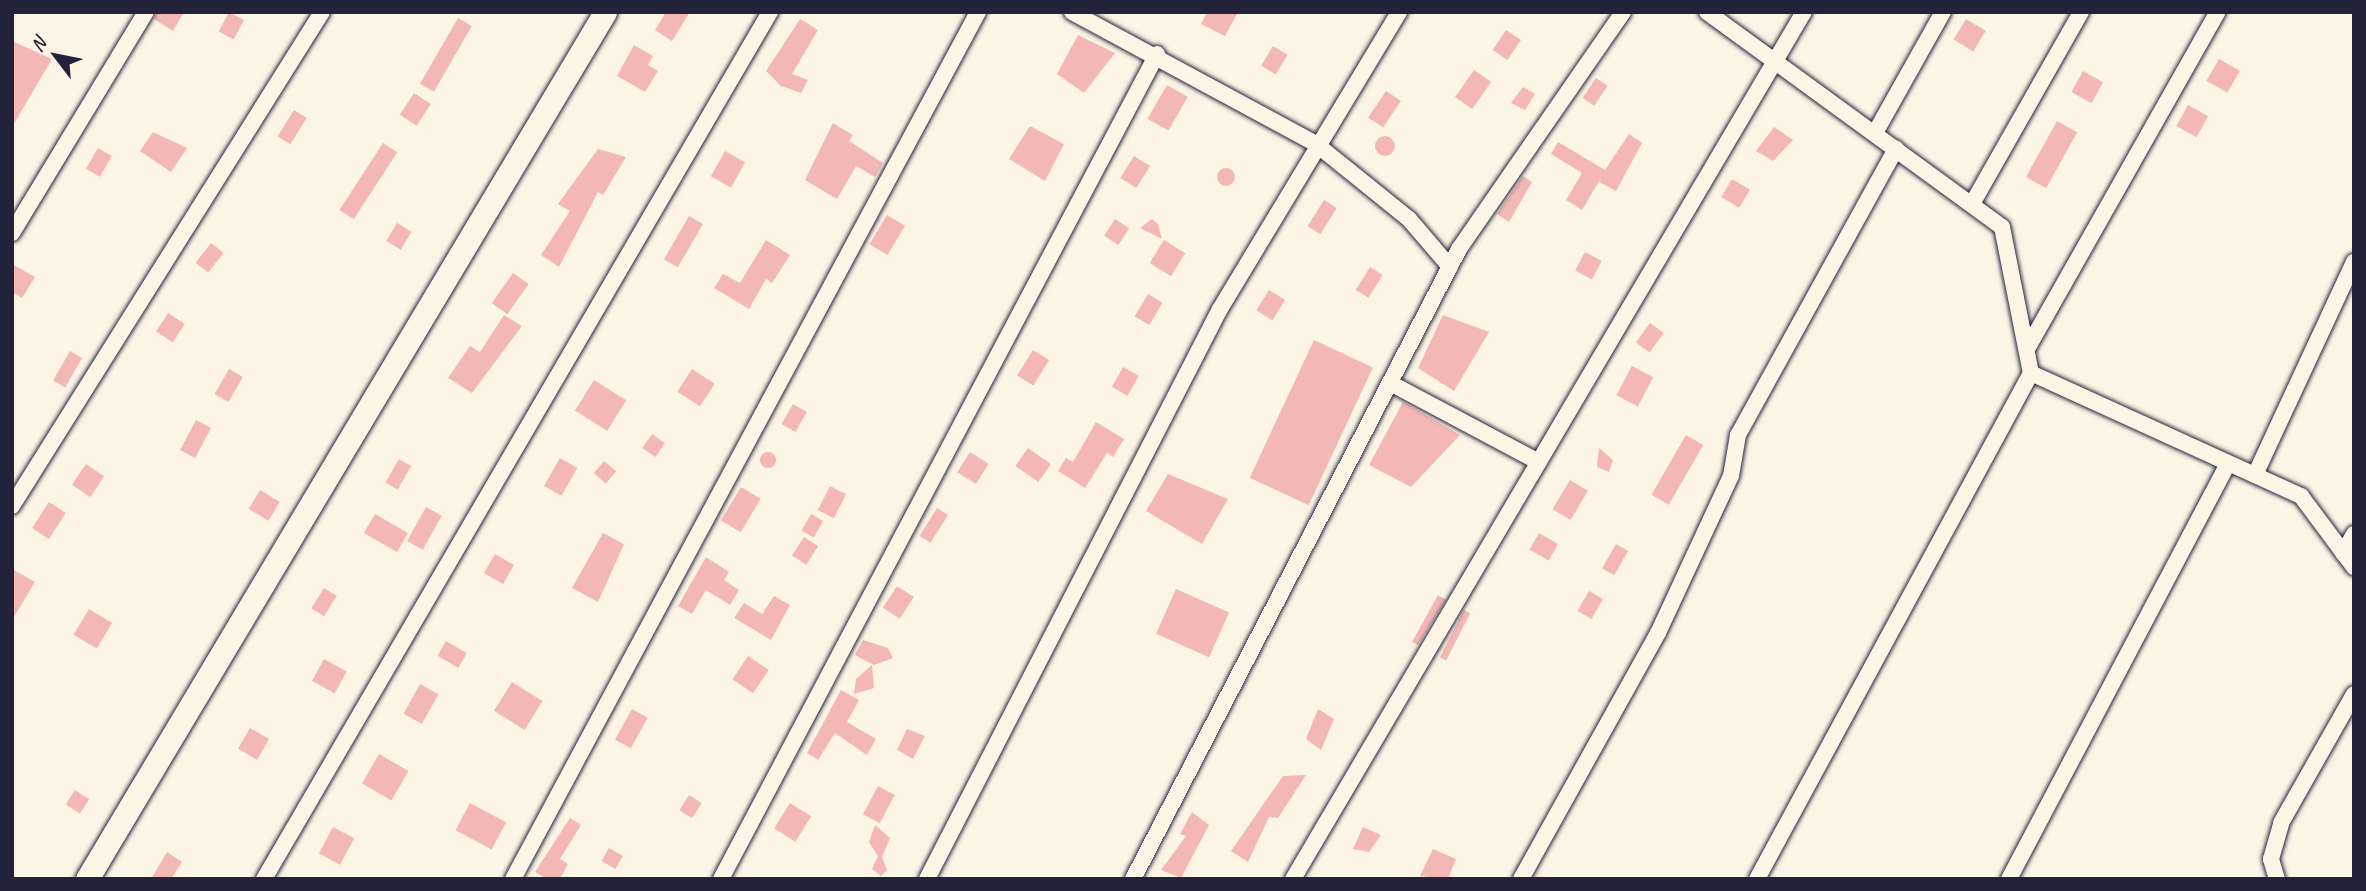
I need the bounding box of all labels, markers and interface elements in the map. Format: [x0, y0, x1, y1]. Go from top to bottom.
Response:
north arrow [21, 21, 91, 91]
text: N [25, 34, 51, 56]

